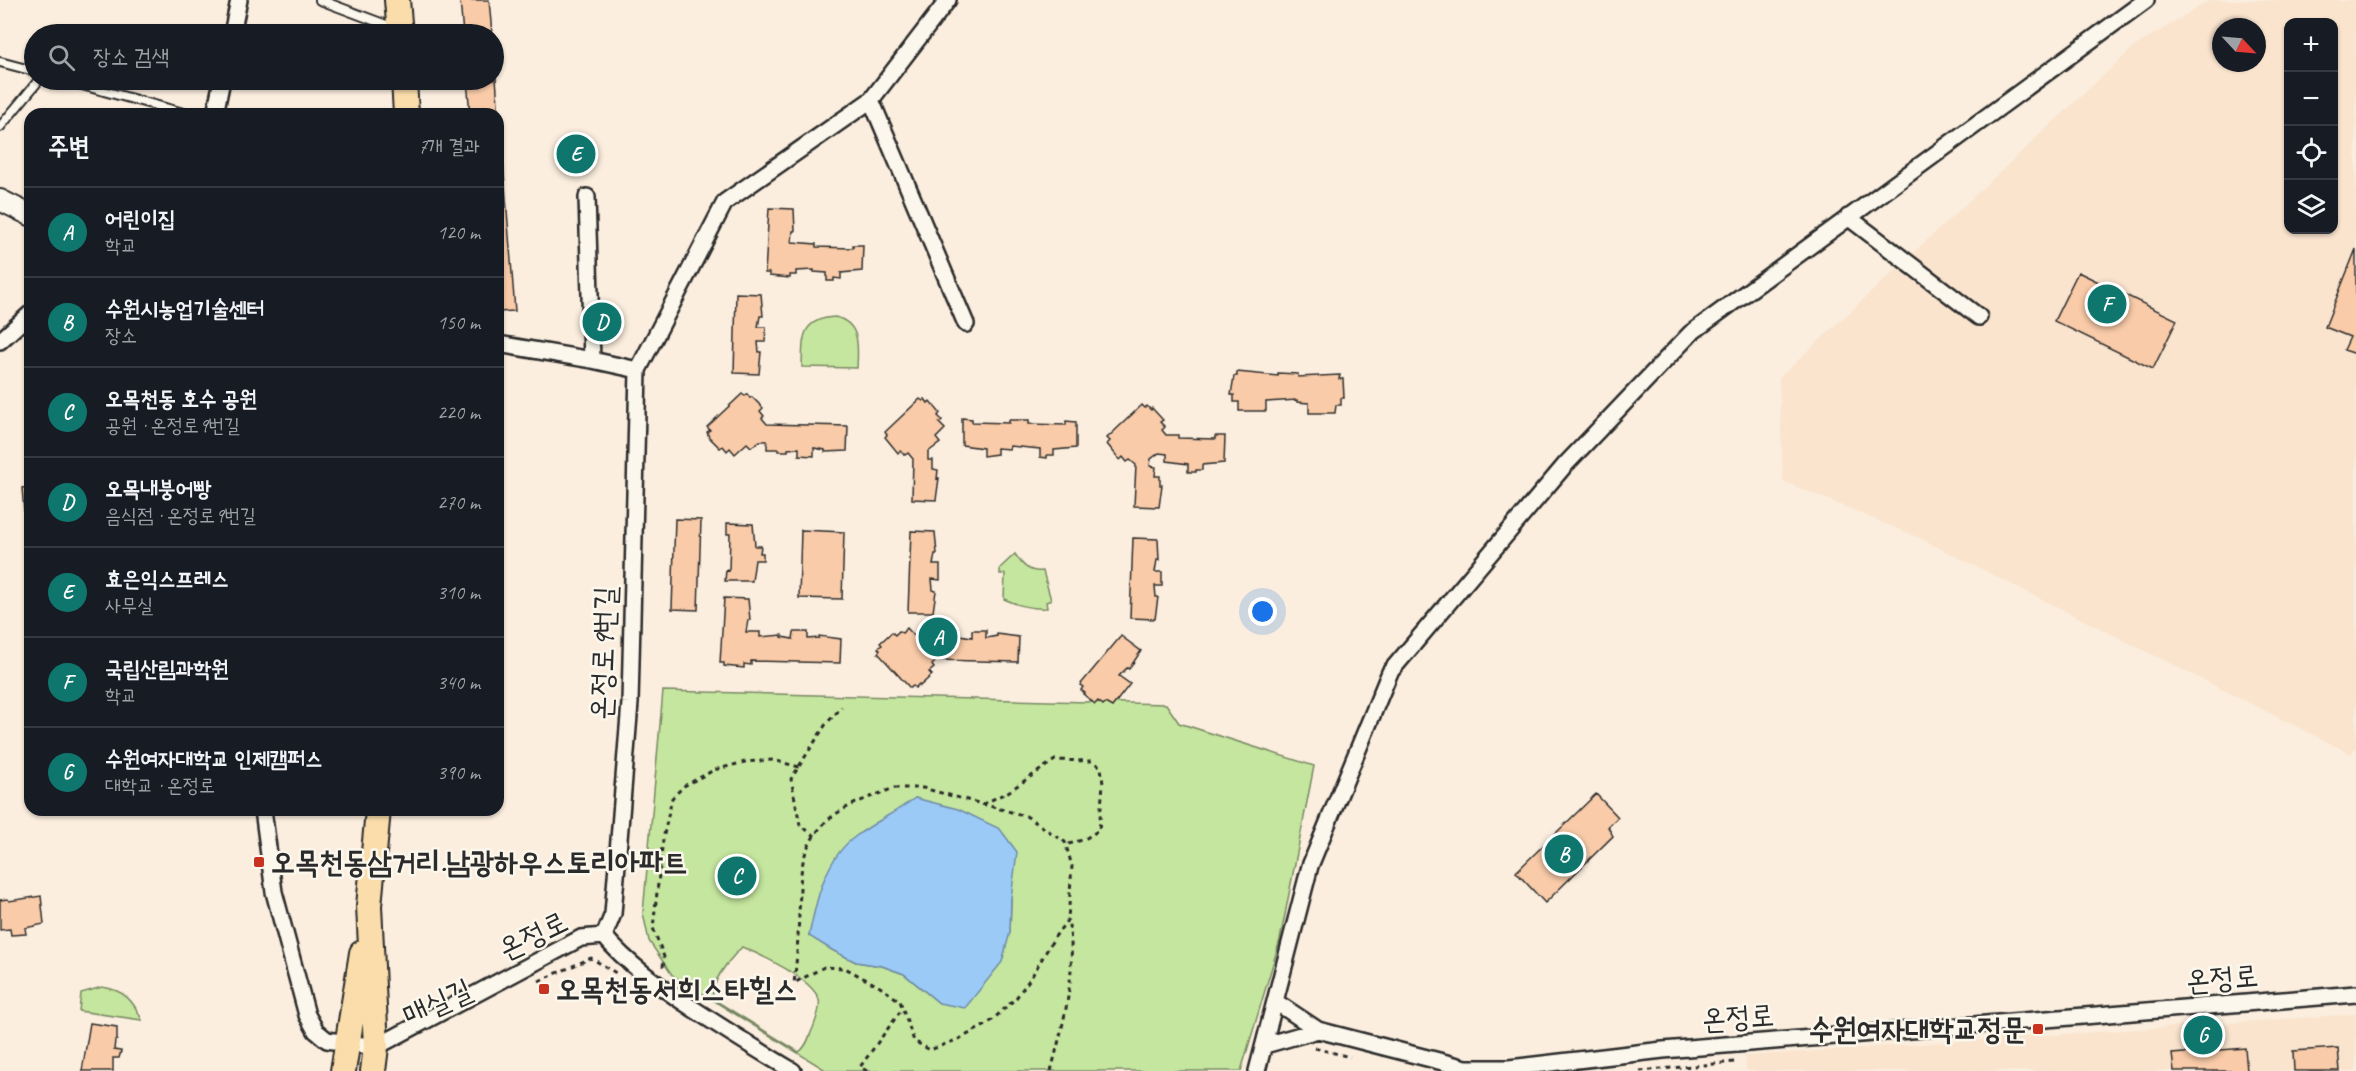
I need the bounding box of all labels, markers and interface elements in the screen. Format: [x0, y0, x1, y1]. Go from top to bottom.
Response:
north arrow [2212, 18, 2266, 72]
map controls [2284, 18, 2338, 234]
button: + [2284, 18, 2338, 72]
search box [24, 24, 504, 90]
icon: search [45, 41, 78, 74]
text: 장소 검색 [93, 43, 169, 71]
button: − [2284, 72, 2338, 126]
button: locate [2284, 126, 2338, 180]
text: 주변 [48, 130, 90, 163]
pin: E [556, 132, 596, 176]
text: 7개 결과 [418, 134, 480, 159]
button: layers [2284, 180, 2338, 234]
text: 어린이집 [105, 205, 176, 233]
text: A [62, 220, 73, 245]
text: 120 m [437, 220, 480, 245]
text: 학교 [105, 233, 137, 258]
pin: F [2088, 282, 2126, 326]
text: 수원시농업기술센터 [105, 295, 264, 323]
pin: D [582, 300, 622, 344]
text: B [62, 310, 73, 335]
text: 150 m [437, 310, 480, 335]
text: 장소 [105, 323, 137, 348]
text: 오목천동 호수 공원 [105, 385, 257, 413]
text: C [63, 400, 72, 425]
text: 220 m [437, 400, 480, 425]
text: 공원 · 온정로9번길 [105, 413, 240, 438]
text: 오목내붕어빵 [105, 475, 211, 503]
text: D [62, 490, 73, 515]
text: 270 m [437, 490, 480, 515]
text: 음식점 · 온정로9번길 [105, 503, 256, 528]
text: 효은익스프레스 [105, 565, 229, 593]
text: E [62, 580, 73, 605]
text: 310 m [437, 580, 480, 605]
street label: 온정로9번길 [582, 585, 624, 721]
text: 사무실 [105, 593, 153, 618]
your location [1248, 597, 1277, 626]
pin: A [918, 614, 958, 660]
text: 국립산림과학원 [105, 655, 229, 683]
text: F [63, 670, 72, 695]
text: 340 m [437, 670, 480, 695]
text: 학교 [105, 683, 137, 708]
text: 수원여자대학교 인제캠퍼스 [105, 745, 323, 773]
text: G [63, 760, 72, 785]
text: 390 m [437, 760, 480, 785]
text: 대학교 · 온정로 [105, 773, 215, 798]
pin: B [1544, 832, 1584, 876]
place label: 오목천동삼거리.남광하우스토리아파트 [271, 843, 687, 881]
pin: C [718, 854, 756, 898]
marker: 오목천동삼거리.남광하우스토리아파트 [252, 855, 266, 869]
street label: 온정로 [492, 902, 574, 968]
street label: 온정로 [2184, 956, 2260, 1000]
street label: 매실길 [396, 970, 478, 1034]
place label: 오목천동서희스타힐스 [556, 970, 797, 1008]
marker: 오목천동서희스타힐스 [537, 982, 551, 996]
street label: 온정로 [1701, 996, 1775, 1038]
place label: 수원여자대학교정문 [1809, 1010, 2026, 1048]
pin: G [2184, 1012, 2222, 1058]
marker: 수원여자대학교정문 [2031, 1022, 2045, 1036]

